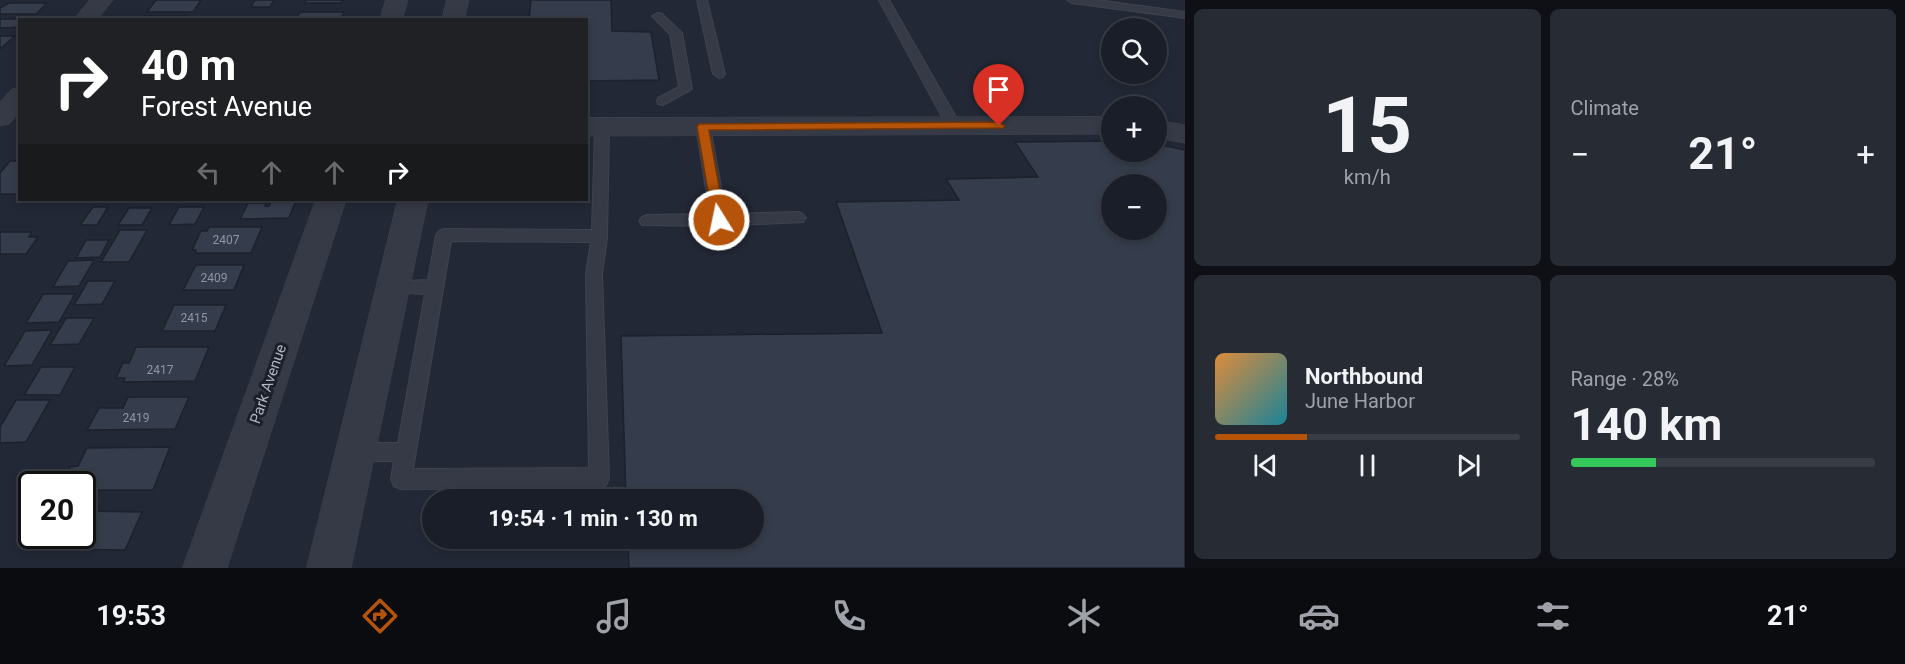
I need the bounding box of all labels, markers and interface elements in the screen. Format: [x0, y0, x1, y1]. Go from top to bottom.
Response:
map controls [1101, 18, 1167, 240]
button: search [1101, 18, 1167, 84]
text: 40 m [141, 41, 236, 90]
icon: right [42, 42, 120, 120]
pin [973, 64, 1024, 126]
icon: arrive [982, 73, 1015, 106]
text: 15 [1322, 80, 1412, 171]
text: Forest Avenue [141, 91, 312, 123]
button: + [1101, 96, 1167, 162]
text: Climate [1571, 96, 1639, 120]
text: 21° [1688, 127, 1757, 180]
text: − [1571, 135, 1589, 174]
text: + [1856, 135, 1875, 174]
icon: left [192, 156, 225, 189]
icon: ahead [255, 156, 288, 189]
icon: ahead [318, 156, 351, 189]
icon: right [381, 156, 414, 189]
text: km/h [1344, 165, 1391, 189]
button: − [1101, 174, 1167, 240]
position arrow [687, 188, 751, 252]
house number: 2407 [213, 233, 240, 247]
house number: 2409 [201, 271, 227, 285]
house number: 2415 [181, 311, 208, 325]
street label: Park Avenue [246, 342, 290, 426]
house number: 2417 [147, 363, 174, 377]
text: Northbound [1305, 364, 1423, 389]
text: Range · 28% [1571, 367, 1679, 391]
text: June Harbor [1305, 389, 1415, 413]
text: 140 km [1571, 398, 1722, 451]
house number: 2419 [123, 411, 149, 425]
icon: previous [1249, 449, 1282, 482]
icon: pause [1351, 449, 1384, 482]
icon: next [1452, 449, 1485, 482]
speed limit sign: 20 [18, 471, 96, 549]
text: 19:54 · 1 min · 130 m [488, 506, 698, 531]
icon: directions [359, 595, 401, 637]
icon: music [593, 595, 635, 637]
icon: phone [828, 595, 870, 637]
icon: climate [1063, 595, 1105, 637]
icon: car [1298, 595, 1340, 637]
icon: filters [1532, 595, 1574, 637]
text: 19:53 [96, 600, 166, 632]
text: 21° [1767, 600, 1809, 632]

